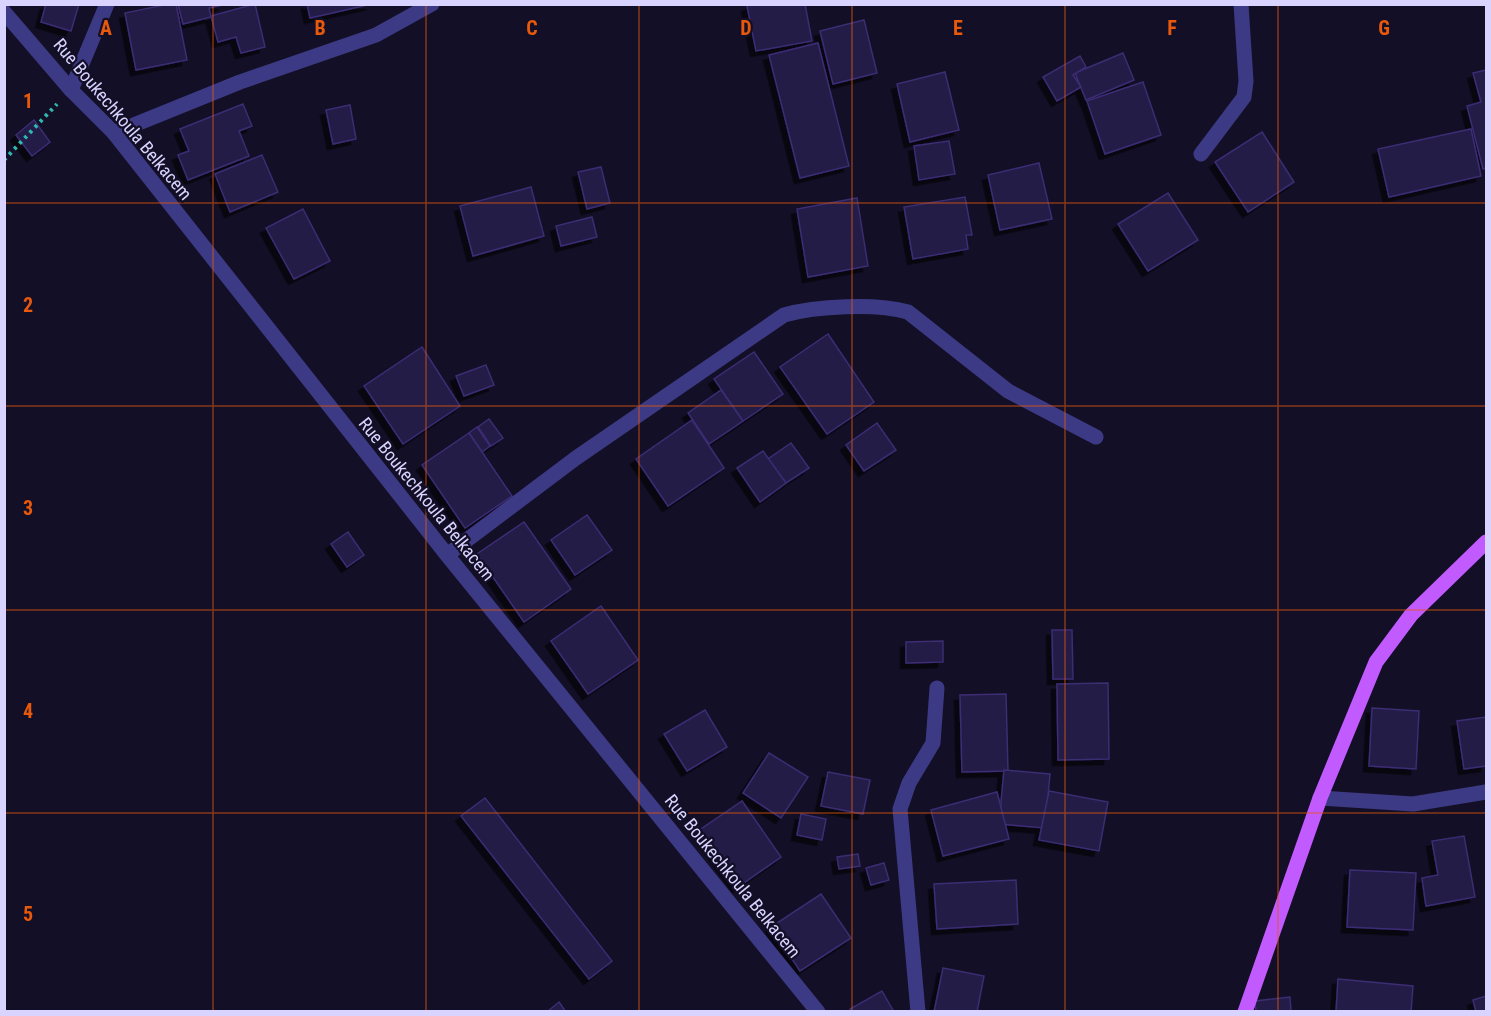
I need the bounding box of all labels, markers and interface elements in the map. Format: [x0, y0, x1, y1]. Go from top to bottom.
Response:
text: A [100, 16, 112, 40]
text: B [314, 16, 326, 40]
text: C [526, 16, 538, 40]
text: D [740, 16, 752, 40]
text: E [953, 16, 963, 40]
text: F [1167, 16, 1177, 40]
text: G [1378, 16, 1390, 40]
street label: Rue Boukechkoula Belkacem [49, 34, 197, 204]
text: 1 [23, 89, 33, 113]
text: 2 [23, 293, 33, 317]
street label: Rue Boukechkoula Belkacem [355, 413, 499, 585]
text: 3 [23, 496, 33, 520]
text: 4 [23, 699, 33, 723]
street label: Rue Boukechkoula Belkacem [661, 790, 805, 962]
text: 5 [23, 902, 33, 926]

